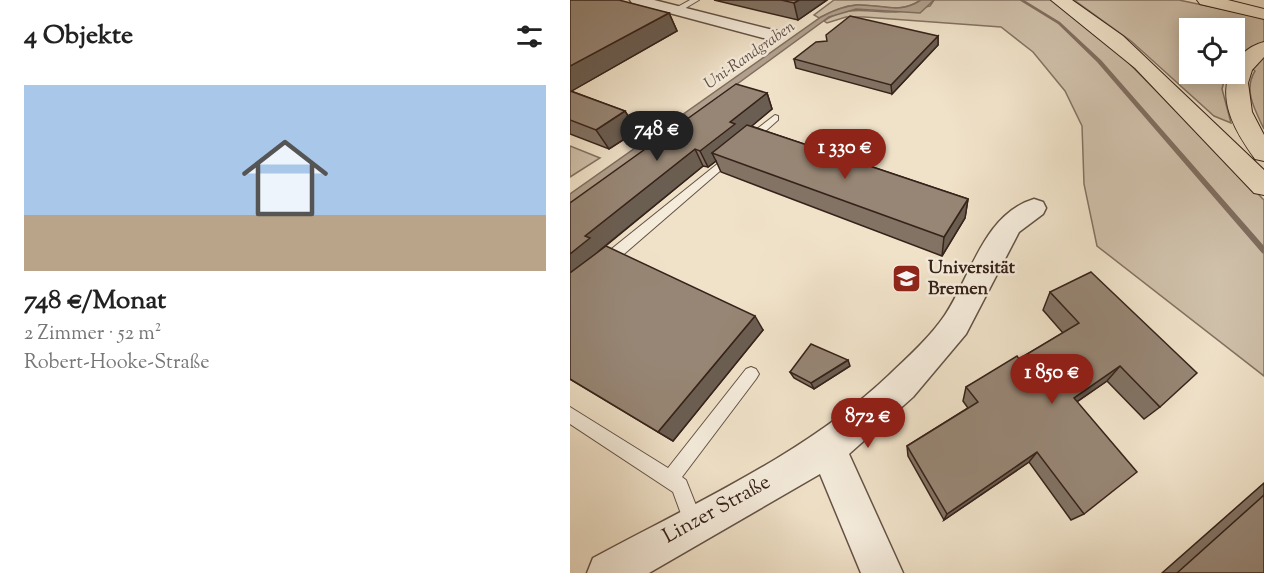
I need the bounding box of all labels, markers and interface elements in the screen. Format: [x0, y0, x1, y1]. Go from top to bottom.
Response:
water label: Uni-Randgraben [700, 16, 801, 96]
text: 4 Objekte [24, 18, 133, 55]
map controls [1179, 18, 1245, 84]
button: locate [1179, 18, 1245, 84]
icon: filters [513, 20, 546, 53]
pin: 748 € [615, 111, 699, 162]
text: 748 € [634, 116, 680, 145]
icon: home [231, 124, 339, 232]
pin: 1 330 € [790, 129, 900, 180]
text: 1 330 € [818, 134, 872, 163]
place label: Universität Bremen [928, 256, 1016, 303]
school or university icon: Universität Bremen [891, 263, 923, 295]
text: 748 €/Monat [24, 283, 166, 320]
text: 2 Zimmer · 52 m² [24, 320, 162, 349]
text: Robert-Hooke-Straße [24, 349, 210, 378]
pin: 1 850 € [997, 354, 1107, 405]
text: 1 850 € [1024, 359, 1080, 388]
pin: 872 € [826, 398, 910, 449]
text: 872 € [845, 403, 891, 432]
street label: Linzer Straße [658, 468, 776, 552]

